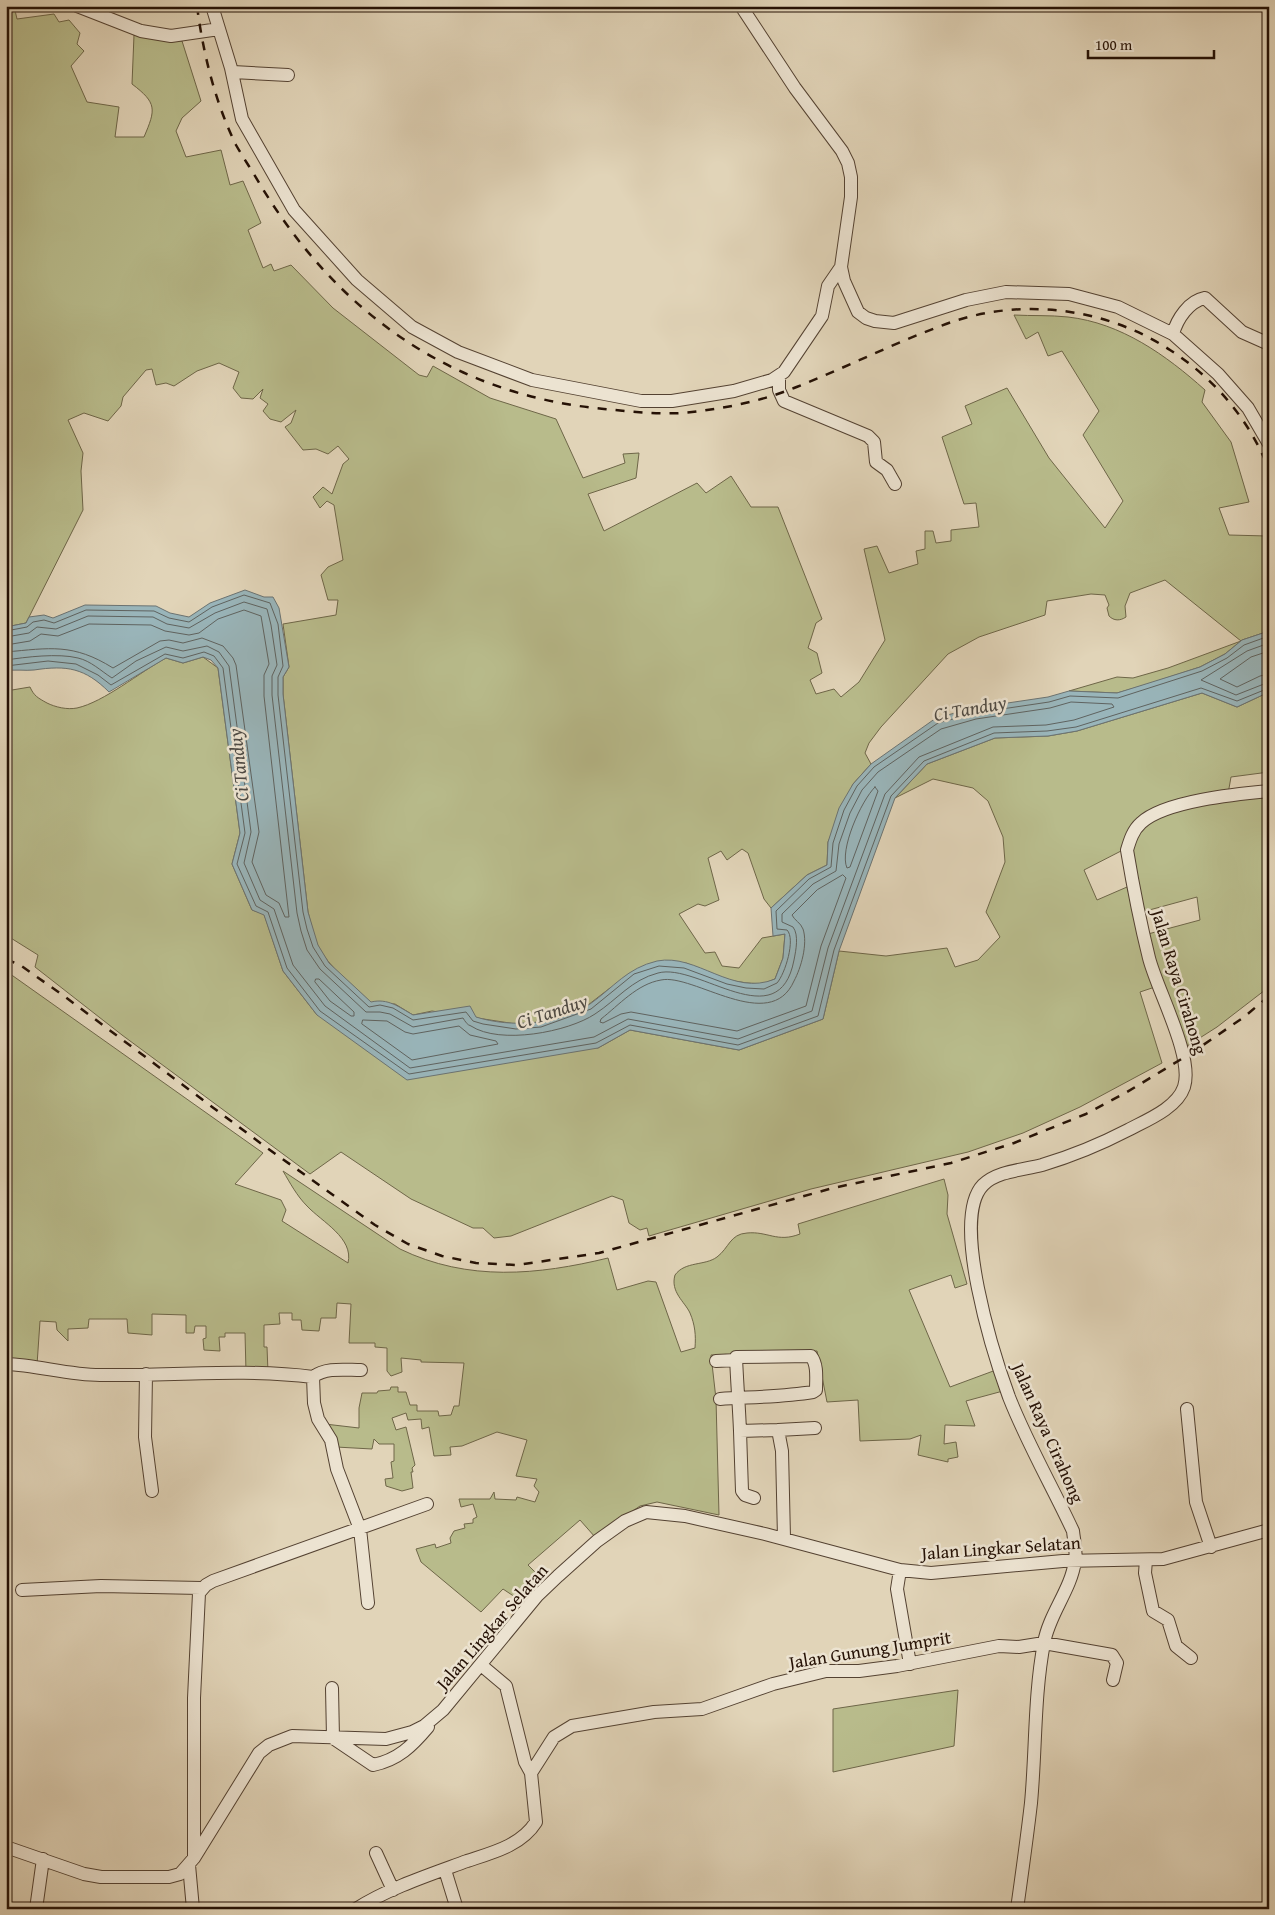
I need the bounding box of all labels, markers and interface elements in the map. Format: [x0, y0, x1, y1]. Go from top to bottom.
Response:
scale bar [1088, 28, 1214, 60]
text: 100 m [1095, 34, 1133, 55]
water label: Ci Tanduy [931, 688, 1009, 728]
water label: Ci Tanduy [220, 727, 256, 803]
street label: Jalan Raya Cirahong [1144, 904, 1214, 1058]
water label: Ci Tanduy [513, 986, 591, 1036]
street label: Jalan Raya Cirahong [1005, 1357, 1091, 1507]
street label: Jalan Lingkar Selatan [918, 1528, 1081, 1567]
street label: Jalan Lingkar Selatan [428, 1558, 554, 1697]
street label: Jalan Gunung Jumprit [785, 1623, 953, 1676]

